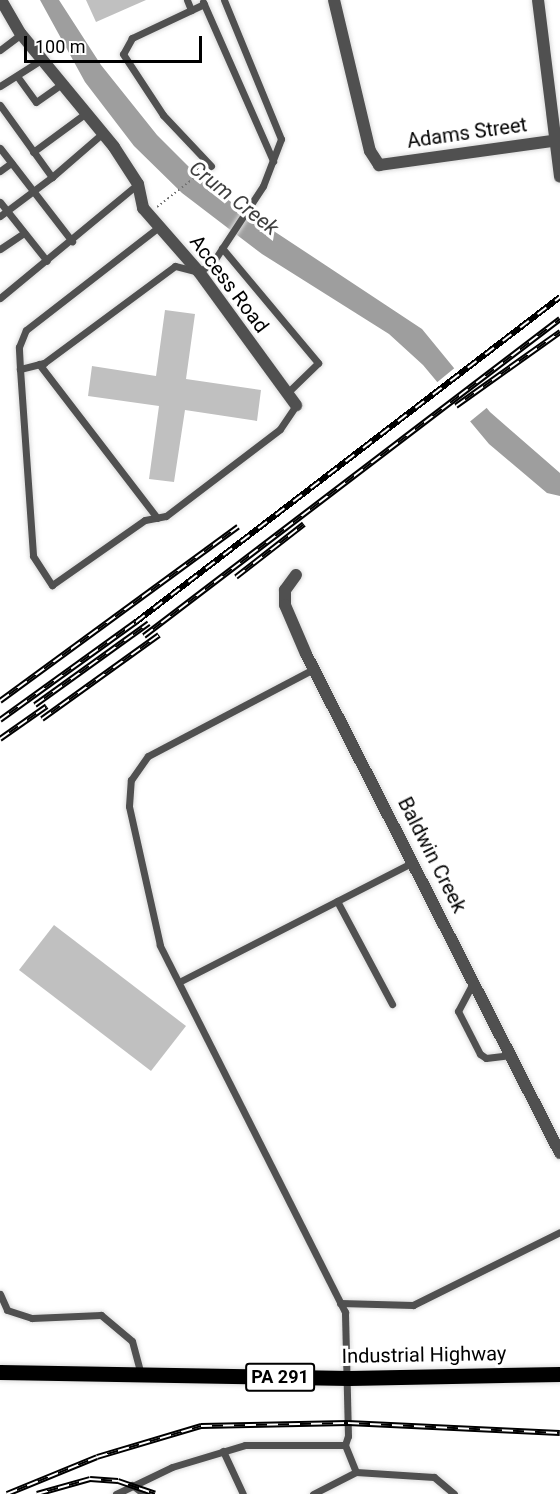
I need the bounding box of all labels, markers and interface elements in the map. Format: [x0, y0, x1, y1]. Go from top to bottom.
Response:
scale bar [27, 24, 206, 62]
text: 100 m [35, 36, 86, 57]
street label: Adams Street [406, 113, 528, 153]
water label: Crum Creek [184, 155, 284, 241]
street label: Access Road [184, 230, 274, 338]
street label: Baldwin Creek [393, 793, 471, 917]
street label: Industrial Highway [342, 1342, 506, 1368]
road number: PA 291 [244, 1362, 316, 1392]

